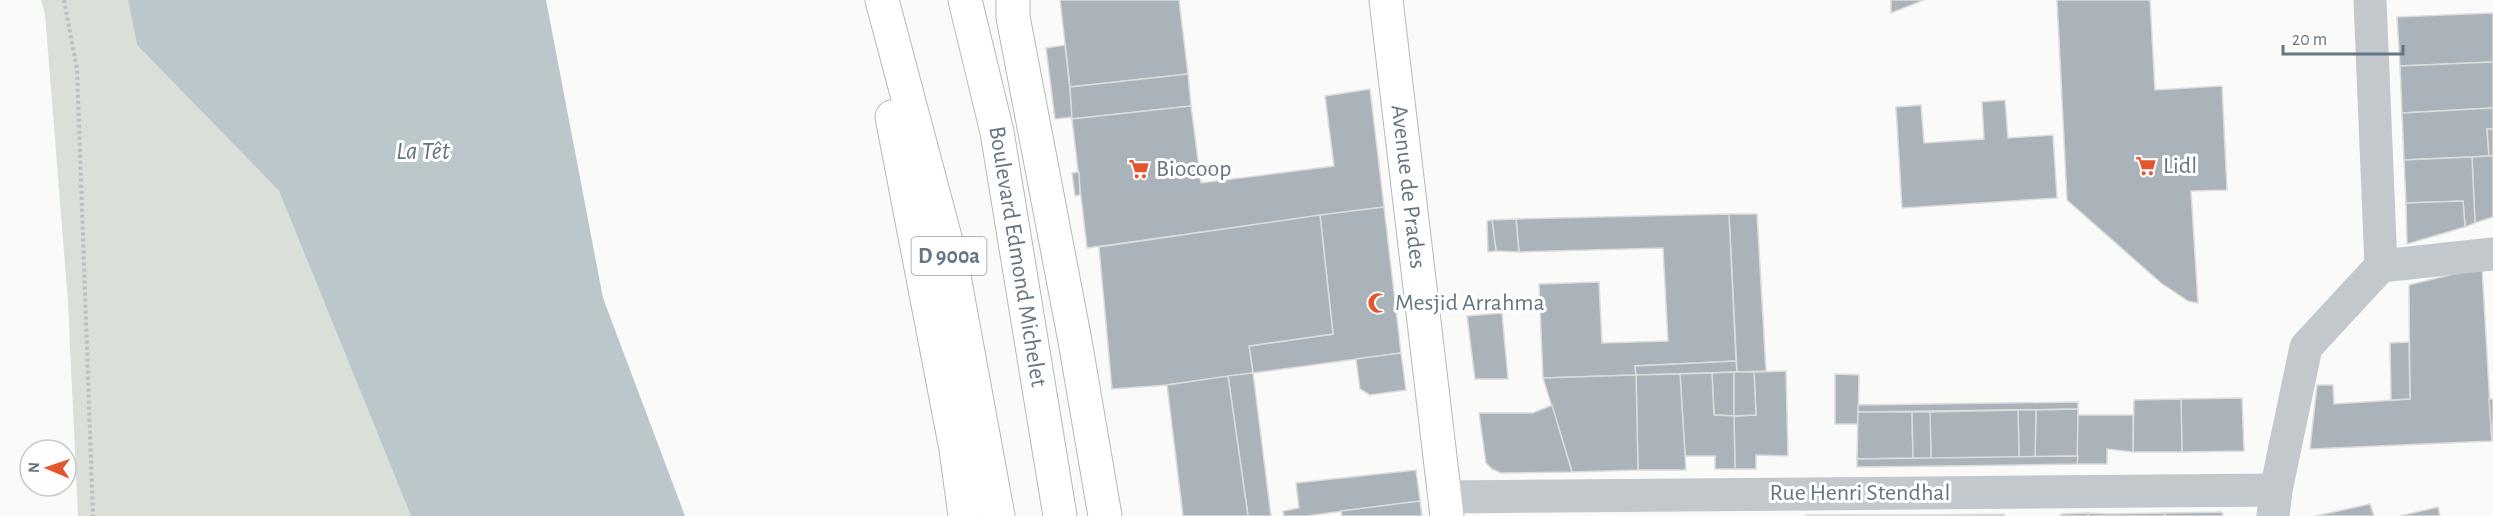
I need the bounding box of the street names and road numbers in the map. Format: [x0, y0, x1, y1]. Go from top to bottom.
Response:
street label: Avenue de Prades [1386, 104, 1430, 270]
street label: Boulevard Edmond Michelet [984, 124, 1051, 389]
road number: D 900a [912, 237, 986, 275]
street label: Rue Henri Stendhal [1770, 481, 1950, 505]

